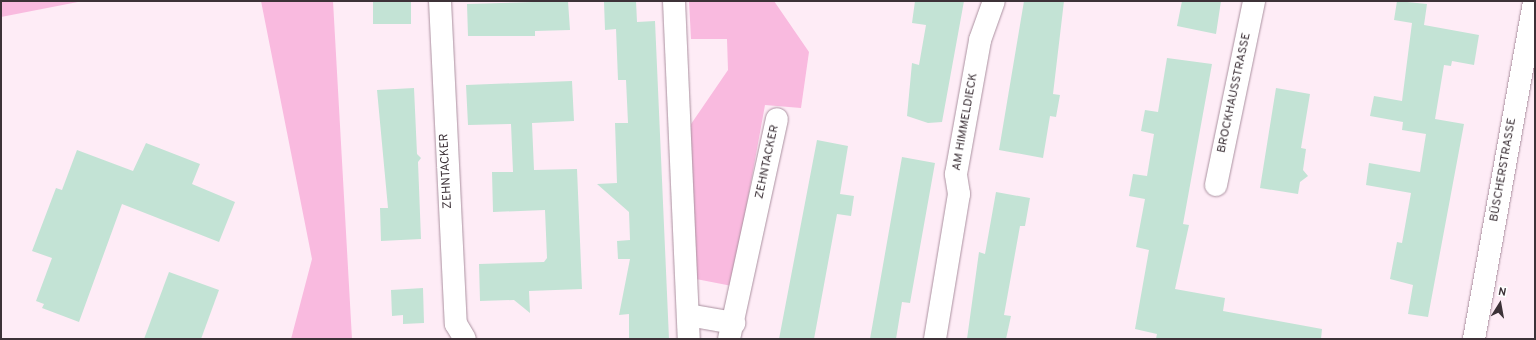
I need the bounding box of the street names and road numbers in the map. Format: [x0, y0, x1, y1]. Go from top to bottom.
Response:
street label: BROCKHAUSSTRASSE [1215, 32, 1255, 154]
street label: AM HIMMELDIECK [950, 72, 982, 172]
street label: BÜSCHERSTRASSE [1488, 117, 1520, 223]
street label: ZEHNTACKER [753, 124, 783, 200]
street label: ZEHNTACKER [438, 133, 456, 209]

